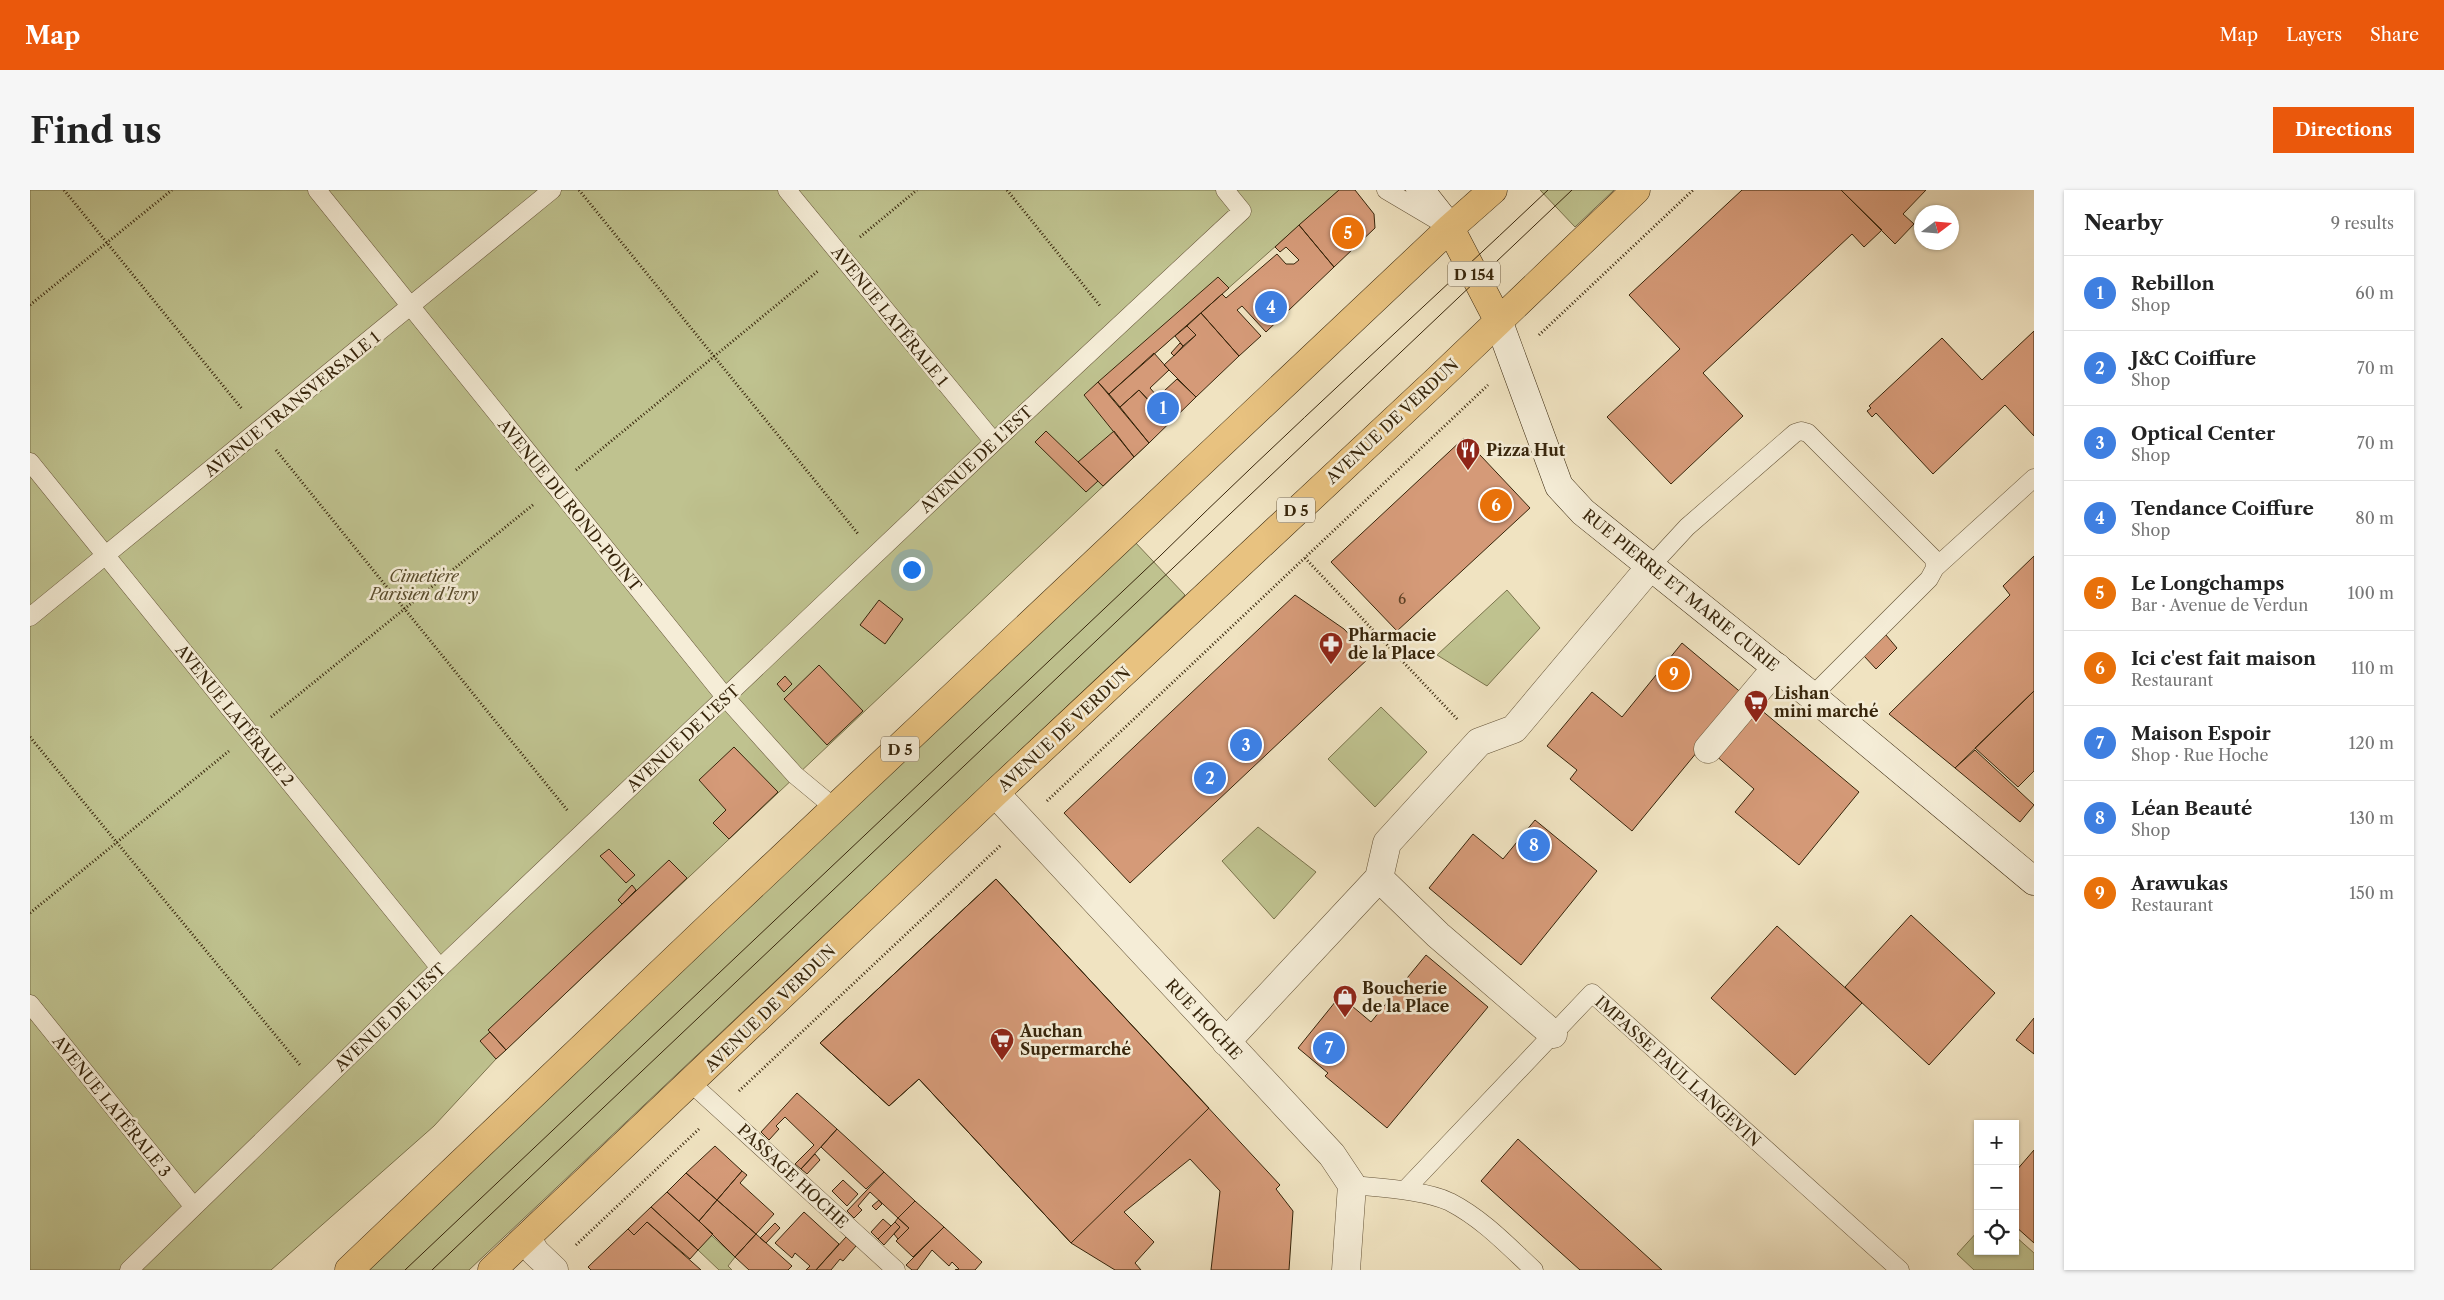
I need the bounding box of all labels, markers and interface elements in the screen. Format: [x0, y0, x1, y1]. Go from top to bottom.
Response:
text: Map [25, 21, 80, 50]
text: Map [2220, 24, 2258, 46]
text: Layers [2286, 24, 2342, 46]
text: Share [2370, 24, 2419, 46]
button: Directions [2273, 107, 2414, 153]
text: Find us [30, 109, 162, 152]
north arrow [1914, 205, 1959, 250]
text: Nearby [2084, 210, 2163, 235]
text: 9 results [2331, 213, 2394, 233]
pin: 5 [1332, 214, 1364, 252]
street label: AVENUE LATÉRALE 1 [827, 241, 953, 390]
road number: D 154 [1448, 262, 1500, 286]
text: Rebillon [2131, 272, 2215, 295]
text: 1 [2096, 283, 2104, 303]
text: 60 m [2355, 283, 2394, 303]
pin: 4 [1255, 288, 1287, 326]
text: Shop [2131, 295, 2170, 315]
street label: AVENUE TRANSVERSALE 1 [200, 327, 384, 482]
text: J&C Coiffure [2131, 347, 2256, 370]
street label: AVENUE DE VERDUN [1321, 354, 1463, 488]
text: 2 [2095, 358, 2105, 378]
text: 70 m [2357, 358, 2394, 378]
text: Shop [2131, 370, 2170, 390]
pin: 1 [1147, 389, 1179, 427]
street label: AVENUE DE L'EST [915, 401, 1037, 517]
street label: AVENUE DU ROND-POINT [494, 414, 646, 595]
text: Optical Center [2131, 422, 2275, 445]
text: 3 [2095, 433, 2105, 453]
text: 70 m [2357, 433, 2394, 453]
restaurant icon: Pizza Hut [1455, 437, 1481, 471]
place label: Pizza Hut [1486, 440, 1566, 460]
text: Shop [2131, 445, 2170, 465]
pin: 6 [1480, 486, 1512, 524]
text: Tendance Coiffure [2131, 497, 2314, 520]
road number: D 5 [1277, 498, 1315, 522]
street label: RUE PIERRE ET MARIE CURIE [1579, 505, 1783, 675]
text: 4 [2095, 508, 2105, 528]
text: 80 m [2355, 508, 2394, 528]
text: Shop [2131, 520, 2170, 540]
your location [899, 557, 925, 583]
park label: Cimetière Parisien d'Ivry [368, 566, 478, 604]
text: Le Longchamps [2131, 572, 2284, 595]
text: 5 [2096, 583, 2104, 603]
text: 100 m [2348, 583, 2394, 603]
house number: 6 [1398, 590, 1406, 608]
text: Bar · Avenue de Verdun [2131, 595, 2308, 615]
place label: Pharmacie de la Place [1348, 625, 1437, 663]
pharmacy icon: Pharmacie de la Place [1318, 631, 1344, 665]
street label: AVENUE LATÉRALE 2 [171, 639, 298, 790]
text: Ici c'est fait maison [2131, 647, 2316, 670]
pin: 9 [1658, 655, 1690, 693]
text: 6 [2095, 658, 2105, 678]
text: 110 m [2351, 658, 2394, 678]
street label: AVENUE DE VERDUN [993, 662, 1135, 796]
text: Restaurant [2131, 670, 2213, 690]
street label: AVENUE DE L'EST [622, 680, 744, 796]
place label: Lishan mini marché [1774, 683, 1879, 721]
supermarket icon: Lishan mini marché [1743, 689, 1769, 723]
text: Maison Espoir [2131, 722, 2271, 745]
pin: 3 [1230, 726, 1262, 764]
text: 7 [2096, 733, 2104, 753]
text: 120 m [2349, 733, 2394, 753]
road number: D 5 [881, 736, 919, 762]
text: Shop · Rue Hoche [2131, 745, 2269, 765]
pin: 2 [1194, 759, 1226, 797]
text: Léan Beauté [2131, 797, 2252, 820]
text: 8 [2095, 808, 2105, 828]
text: 130 m [2349, 808, 2394, 828]
text: Shop [2131, 820, 2170, 840]
pin: 8 [1518, 826, 1550, 864]
text: Arawukas [2131, 872, 2228, 895]
text: 9 [2095, 883, 2105, 903]
text: 150 m [2349, 883, 2394, 903]
text: Restaurant [2131, 895, 2213, 915]
street label: AVENUE DE VERDUN [700, 940, 840, 1076]
street label: AVENUE DE L'EST [329, 959, 450, 1076]
street label: RUE HOCHE [1162, 974, 1246, 1064]
place label: Boucherie de la Place [1362, 978, 1450, 1016]
shop icon: Boucherie de la Place [1332, 984, 1358, 1018]
street label: IMPASSE PAUL LANGEVIN [1591, 991, 1765, 1151]
place label: Auchan Supermarché [1019, 1021, 1132, 1059]
supermarket icon: Auchan Supermarché [989, 1027, 1015, 1061]
pin: 7 [1313, 1029, 1345, 1067]
street label: AVENUE LATÉRALE 3 [48, 1030, 175, 1181]
street label: PASSAGE HOCHE [734, 1120, 852, 1232]
map controls [1974, 1120, 2019, 1255]
button: + [1974, 1120, 2019, 1165]
button: − [1974, 1165, 2019, 1210]
button: locate [1974, 1210, 2019, 1255]

